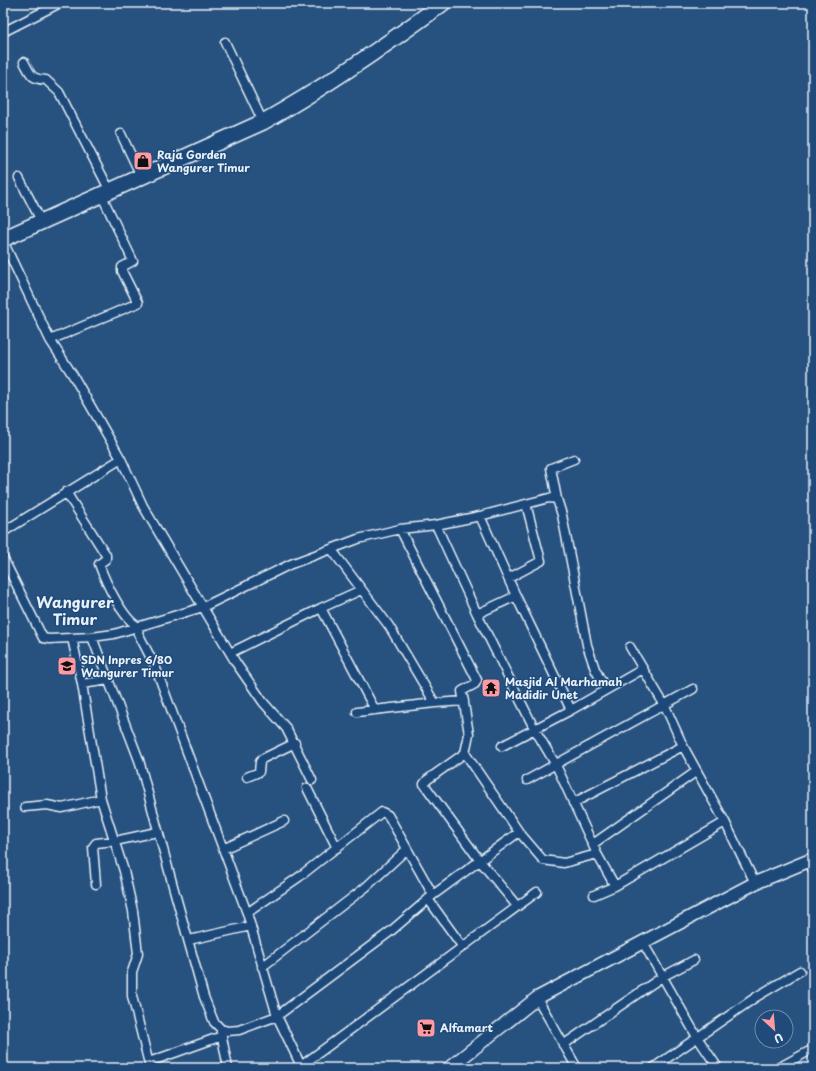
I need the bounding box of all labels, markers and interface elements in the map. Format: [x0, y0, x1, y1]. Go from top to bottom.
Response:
place label: Raja Gorden Wangurer Timur [157, 146, 250, 176]
shop icon: Raja Gorden Wangurer Timur [132, 150, 154, 172]
district label: Wangurer Timur [36, 590, 114, 630]
place label: SDN Inpres 6/80 Wangurer Timur [81, 651, 174, 681]
school or university icon: SDN Inpres 6/80 Wangurer Timur [56, 655, 78, 677]
place label: Masjid Al Marhamah Madidir Unet [505, 673, 623, 703]
temple icon: Masjid Al Marhamah Madidir Unet [480, 677, 502, 699]
north arrow [754, 1009, 794, 1049]
supermarket icon: Alfamart [415, 1017, 437, 1039]
place label: Alfamart [440, 1019, 494, 1036]
text: U [771, 1029, 786, 1048]

